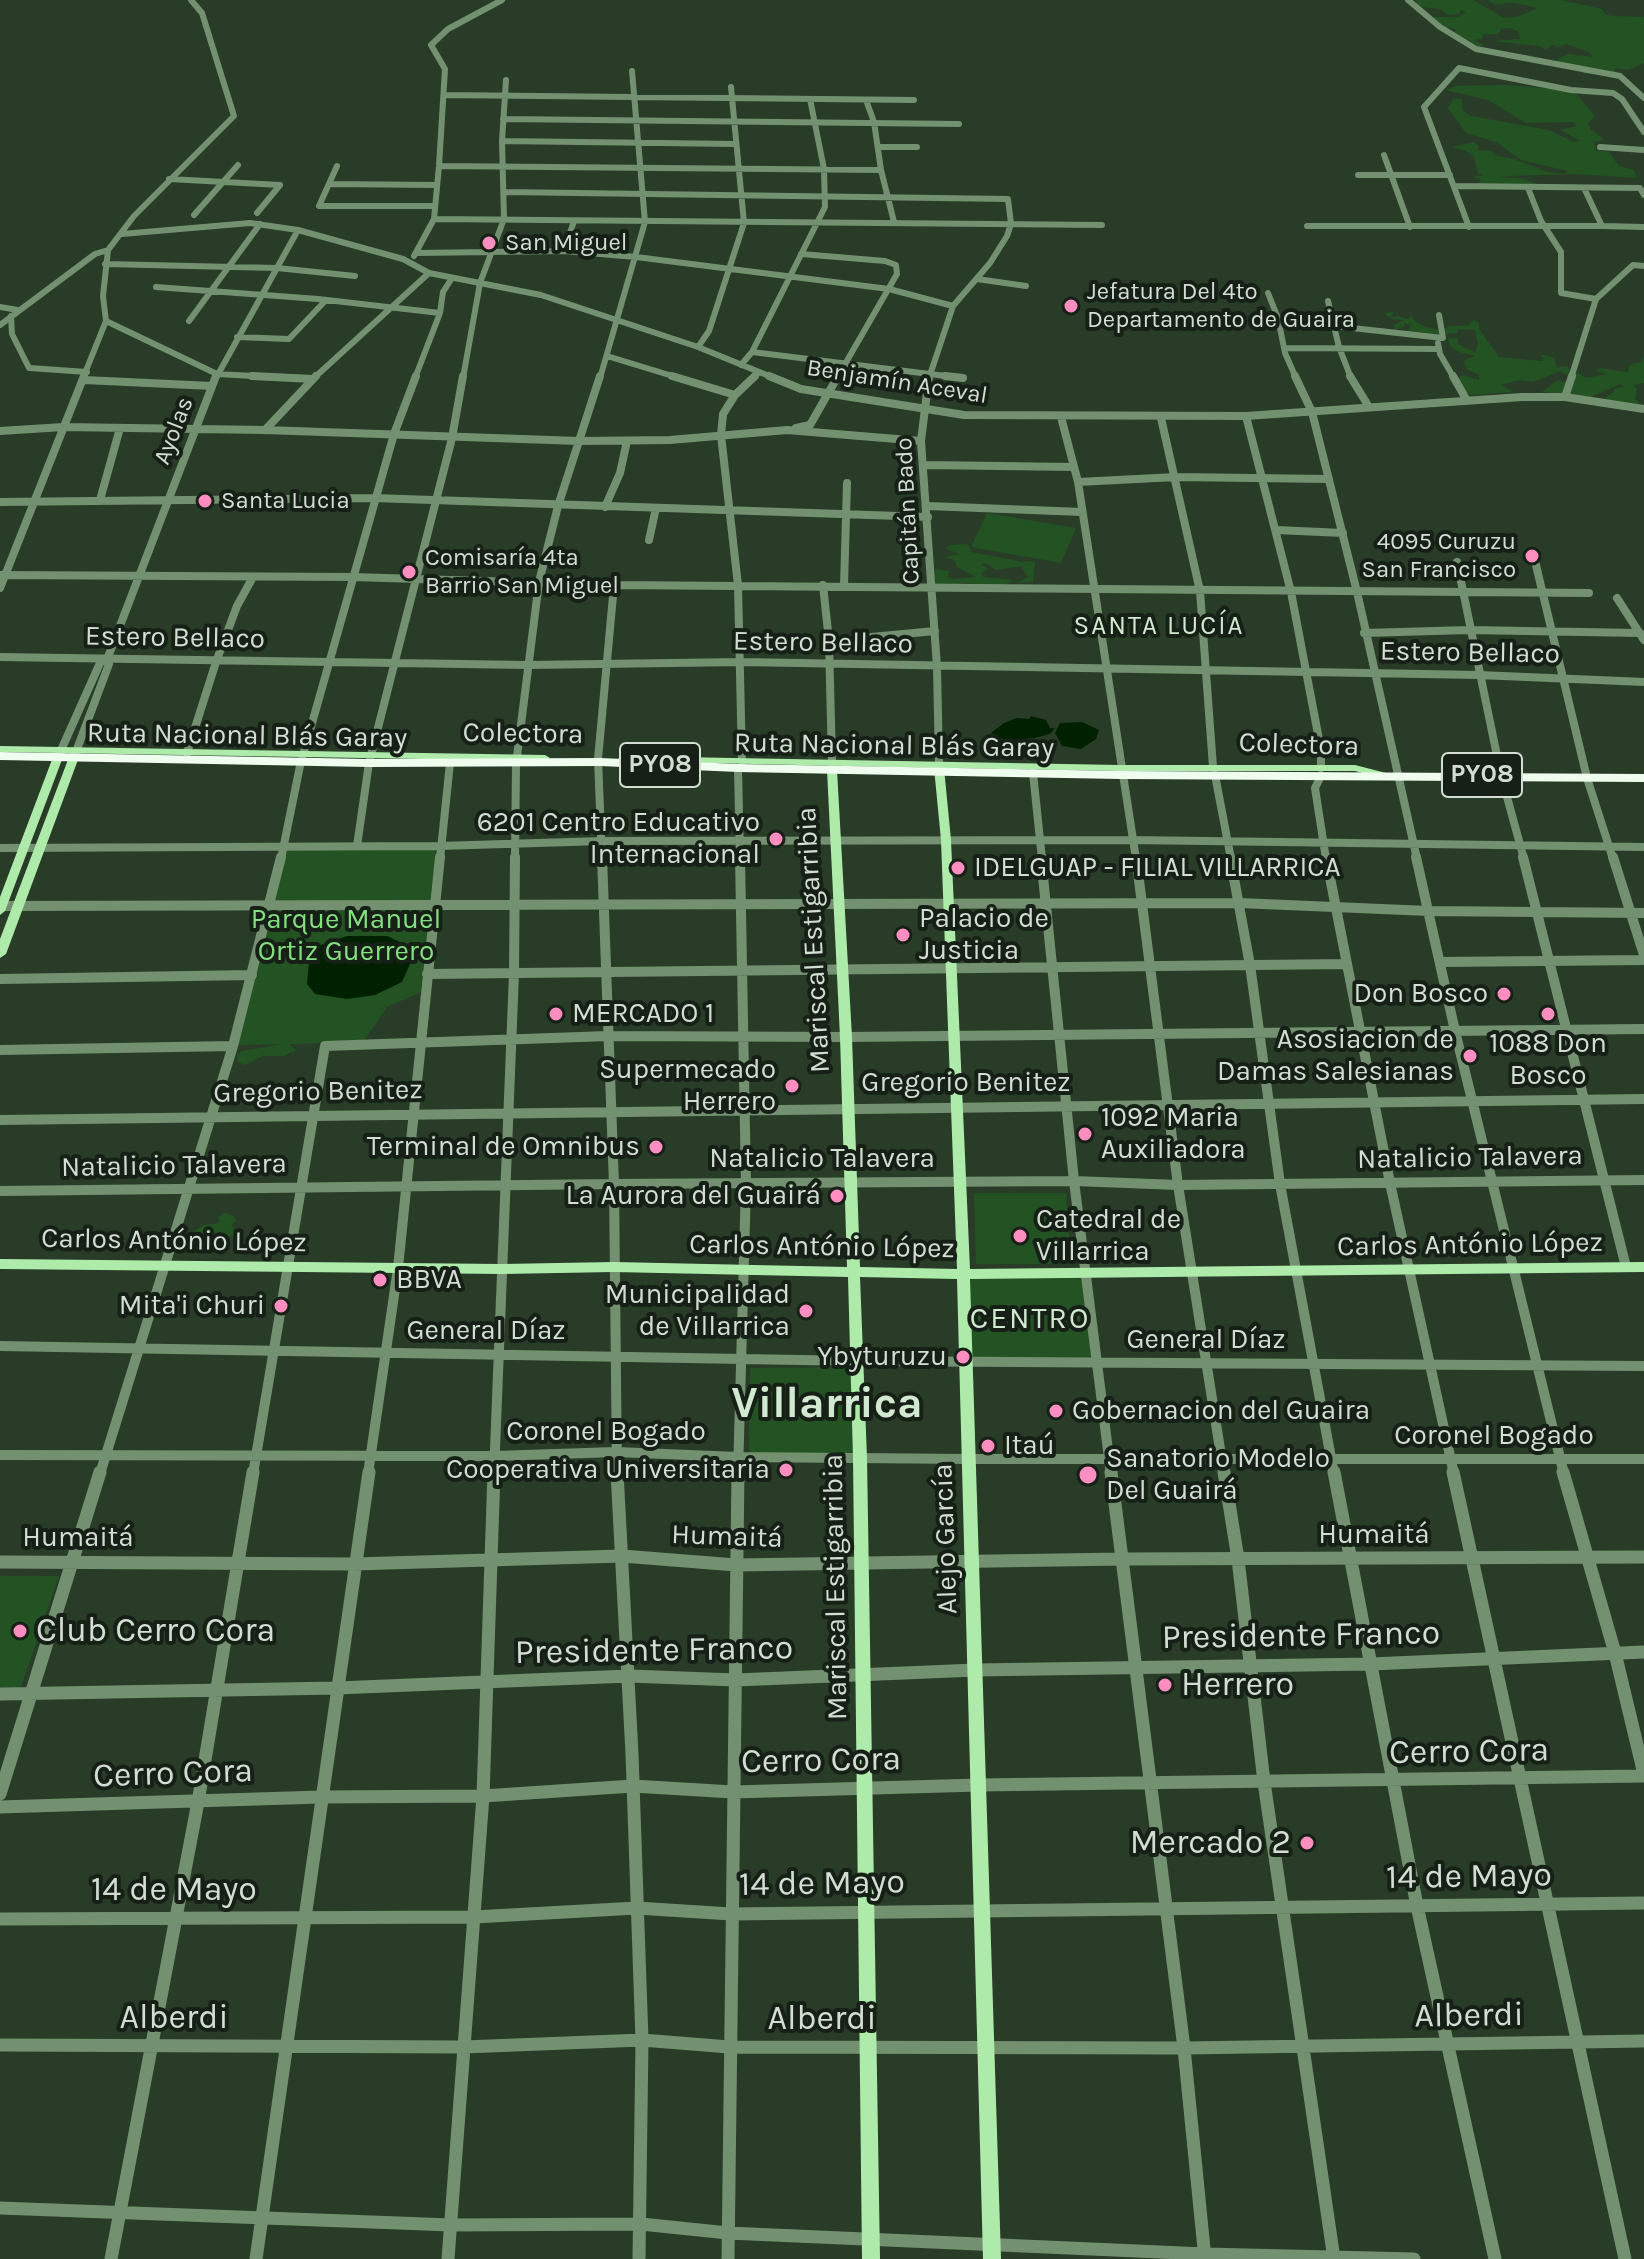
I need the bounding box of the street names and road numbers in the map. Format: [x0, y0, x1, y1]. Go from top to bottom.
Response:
street label: Benjamín Aceval [805, 353, 989, 411]
street label: Ayolas [148, 393, 200, 469]
street label: Capitán Bado [890, 437, 926, 585]
street label: Estero Bellaco [85, 620, 265, 656]
street label: Estero Bellaco [733, 625, 913, 661]
street label: Estero Bellaco [1380, 635, 1560, 671]
street label: Ruta Nacional Blás Garay [87, 716, 407, 756]
street label: Colectora [462, 716, 584, 752]
street label: Ruta Nacional Blás Garay [734, 726, 1054, 766]
street label: Colectora [1238, 726, 1360, 764]
road number: PY08 [620, 743, 700, 787]
road number: PY08 [1442, 753, 1522, 797]
street label: Mariscal Estigarribia [790, 806, 838, 1074]
street label: Gregorio Benitez [861, 1066, 1071, 1100]
street label: Gregorio Benitez [213, 1073, 423, 1111]
street label: Natalicio Talavera [1357, 1139, 1583, 1177]
street label: Natalicio Talavera [709, 1142, 935, 1176]
street label: Natalicio Talavera [61, 1147, 287, 1185]
street label: Carlos António López [41, 1222, 307, 1260]
street label: Carlos António López [1337, 1226, 1603, 1264]
street label: Carlos António López [689, 1228, 955, 1266]
street label: General Díaz [406, 1314, 566, 1348]
street label: General Díaz [1126, 1323, 1286, 1357]
street label: Coronel Bogado [506, 1415, 706, 1449]
street label: Coronel Bogado [1394, 1419, 1594, 1453]
street label: Mariscal Estigarribia [817, 1454, 855, 1720]
street label: Alejo García [927, 1463, 965, 1615]
street label: Humaitá [671, 1518, 783, 1556]
street label: Humaitá [1318, 1518, 1430, 1552]
street label: Humaitá [22, 1521, 134, 1555]
street label: Presidente Franco [1161, 1613, 1441, 1659]
street label: Presidente Franco [514, 1628, 794, 1674]
street label: Cerro Cora [1389, 1730, 1549, 1774]
street label: Cerro Cora [741, 1739, 901, 1783]
street label: Cerro Cora [92, 1751, 254, 1797]
street label: 14 de Mayo [1386, 1855, 1552, 1899]
street label: 14 de Mayo [739, 1862, 905, 1906]
street label: 14 de Mayo [91, 1870, 257, 1910]
street label: Alberdi [1414, 1995, 1524, 2037]
street label: Alberdi [119, 1998, 229, 2038]
street label: Alberdi [767, 1999, 877, 2039]

